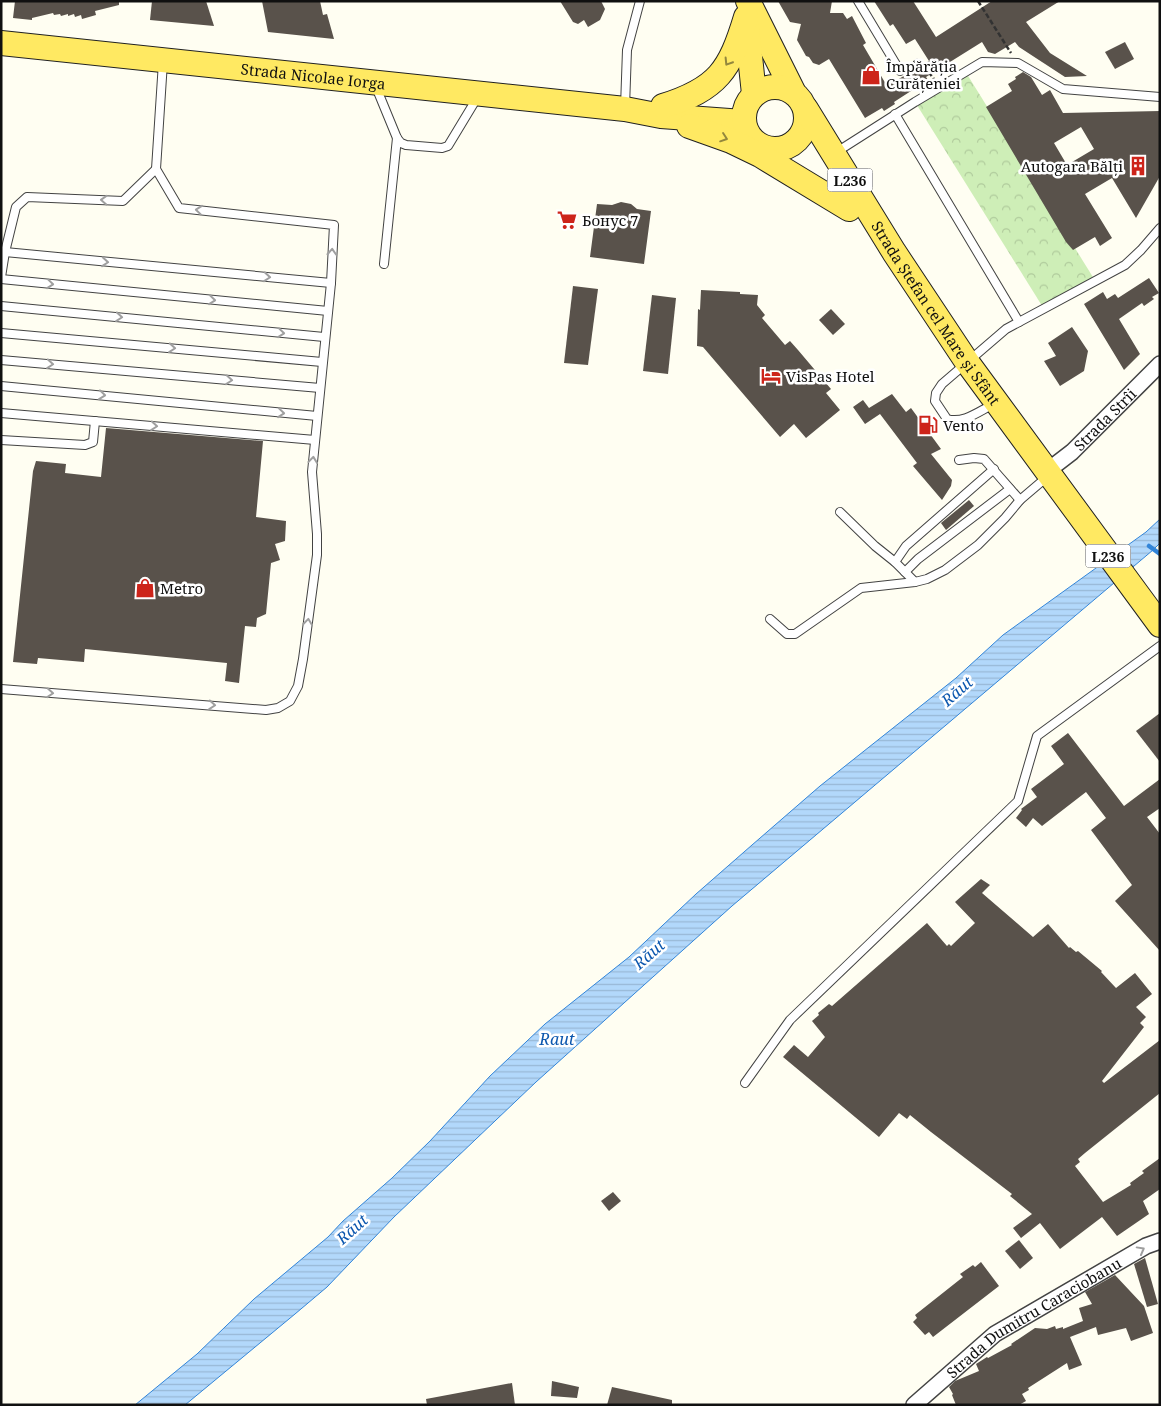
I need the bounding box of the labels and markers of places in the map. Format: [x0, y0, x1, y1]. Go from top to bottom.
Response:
place label: Împărăția Curățeniei [886, 56, 961, 93]
shop icon: Împărăția Curățeniei [860, 64, 882, 86]
building icon: Autogara Bălți [1127, 155, 1149, 177]
place label: Autogara Bălți [1021, 156, 1123, 176]
supermarket icon: Бонус 7 [556, 209, 578, 231]
place label: Бонус 7 [582, 210, 638, 230]
hotel icon: VisPas Hotel [760, 365, 782, 387]
place label: VisPas Hotel [786, 366, 875, 386]
fuel station icon: Vento [917, 414, 939, 436]
place label: Vento [943, 415, 984, 435]
shop icon: Metro [134, 577, 156, 599]
place label: Metro [160, 578, 203, 598]

